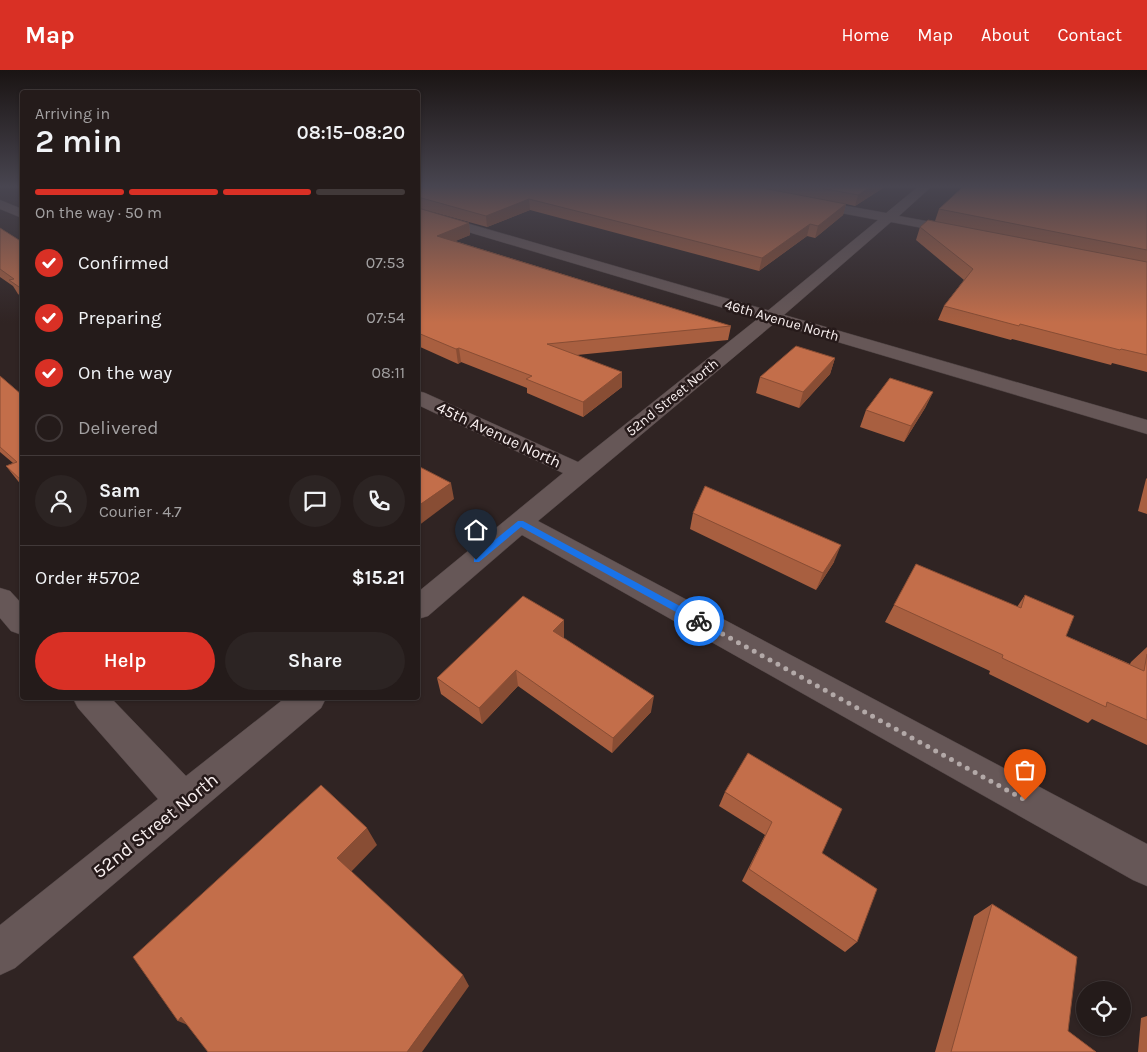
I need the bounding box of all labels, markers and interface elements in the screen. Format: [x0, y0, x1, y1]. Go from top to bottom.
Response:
text: Map [25, 21, 75, 49]
text: Home [841, 24, 889, 46]
text: Map [917, 24, 953, 46]
text: About [981, 24, 1030, 46]
text: Contact [1058, 24, 1122, 46]
text: Arriving in [35, 104, 110, 123]
text: 08:15–08:20 [297, 122, 405, 144]
text: 2 min [35, 123, 122, 160]
text: On the way · 50 m [35, 203, 162, 222]
icon: check [35, 249, 63, 277]
text: Confirmed [78, 252, 169, 274]
text: 07:53 [366, 253, 405, 272]
street label: 46th Avenue North [723, 296, 841, 345]
icon: check [35, 304, 63, 332]
text: Preparing [78, 307, 161, 329]
text: 07:54 [366, 308, 405, 327]
street label: 52nd Street North [623, 355, 722, 440]
icon: check [35, 359, 63, 387]
text: On the way [78, 362, 172, 384]
text: 08:11 [371, 363, 405, 382]
street label: 45th Avenue North [434, 397, 564, 472]
text: Delivered [78, 417, 158, 439]
button: person [35, 475, 87, 527]
button: chat [289, 475, 341, 527]
button: phone [353, 475, 405, 527]
text: Sam [99, 480, 140, 502]
text: Courier · 4.7 [99, 502, 182, 521]
pin [455, 509, 497, 560]
icon: home [462, 516, 490, 544]
text: Order #5702 [35, 567, 140, 589]
text: $15.21 [352, 567, 405, 589]
courier [674, 596, 724, 646]
icon: bike [685, 607, 713, 635]
button: Help [35, 632, 215, 690]
button: Share [225, 632, 405, 690]
pin [1004, 749, 1046, 800]
icon: bag [1011, 756, 1039, 784]
street label: 52nd Street North [89, 769, 223, 883]
map controls [1076, 981, 1131, 1036]
button: locate [1076, 981, 1131, 1036]

